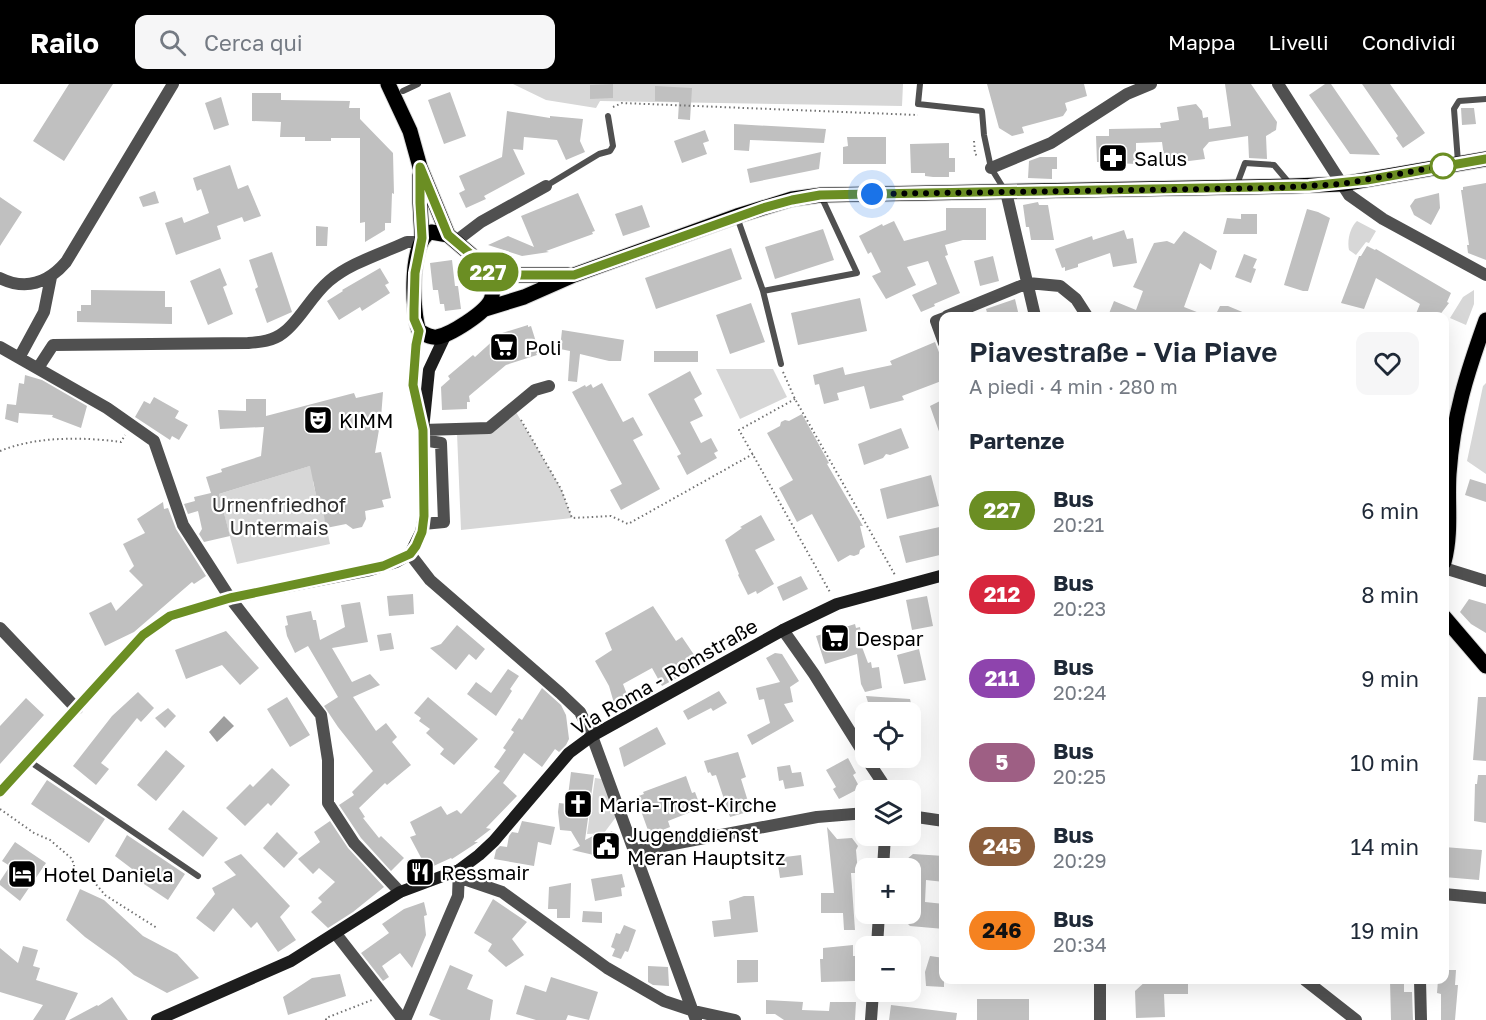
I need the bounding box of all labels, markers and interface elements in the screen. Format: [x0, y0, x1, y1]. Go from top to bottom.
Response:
search box [135, 15, 555, 69]
text: Railo [30, 26, 99, 59]
icon: search [156, 26, 189, 59]
text: Cerca qui [204, 29, 303, 56]
text: Mappa [1168, 29, 1236, 55]
text: Livelli [1269, 29, 1329, 55]
text: Condividi [1362, 29, 1456, 55]
pharmacy icon: Salus [1097, 142, 1129, 174]
place label: Salus [1134, 146, 1187, 170]
unlabelled marker [1430, 153, 1456, 179]
your location [857, 179, 887, 209]
line badge: 227 [454, 252, 522, 291]
text: 227 [469, 259, 507, 285]
supermarket icon: Poli [488, 331, 520, 363]
button: heart [1356, 332, 1419, 395]
place label: Poli [525, 335, 562, 359]
text: Piavestraße - Via Piave [969, 335, 1277, 368]
text: A piedi · 4 min · 280 m [969, 374, 1178, 398]
theatre icon: KIMM [302, 404, 334, 436]
place label: KIMM [339, 408, 393, 432]
text: Partenze [969, 427, 1064, 454]
text: Bus [1053, 485, 1094, 512]
park label: Urnenfriedhof Untermais [212, 492, 346, 539]
text: 227 [983, 497, 1021, 523]
text: 6 min [1361, 497, 1419, 524]
text: 20:21 [1053, 512, 1104, 536]
text: Bus [1053, 569, 1094, 596]
text: 212 [984, 581, 1020, 607]
text: 8 min [1361, 581, 1419, 608]
text: 20:23 [1053, 596, 1106, 620]
street label: Via Roma - Romstraße [567, 613, 761, 739]
supermarket icon: Despar [819, 622, 851, 654]
place label: Despar [856, 626, 924, 650]
text: Bus [1053, 653, 1094, 680]
text: 211 [985, 665, 1019, 691]
text: 9 min [1361, 665, 1419, 692]
text: 20:24 [1053, 680, 1107, 704]
map controls [855, 702, 921, 1002]
button: locate [855, 702, 921, 768]
text: Bus [1053, 737, 1094, 764]
text: 5 [996, 749, 1008, 775]
text: 10 min [1350, 749, 1419, 776]
text: 20:25 [1053, 764, 1106, 788]
button: layers [855, 780, 921, 846]
church icon: Maria-Trost-Kirche [562, 788, 594, 820]
place label: Maria-Trost-Kirche [599, 792, 777, 816]
text: Bus [1053, 821, 1094, 848]
place label: Jugenddienst Meran Hauptsitz [627, 822, 785, 869]
public building icon: Jugenddienst Meran Hauptsitz [590, 830, 622, 862]
text: 245 [983, 833, 1021, 859]
text: 14 min [1351, 833, 1419, 860]
text: 20:29 [1053, 848, 1107, 872]
restaurant icon: Ressmair [404, 856, 436, 888]
hotel icon: Hotel Daniela [6, 858, 38, 890]
button: + [855, 858, 921, 924]
place label: Ressmair [441, 860, 530, 884]
place label: Hotel Daniela [43, 862, 173, 886]
text: Bus [1053, 905, 1094, 932]
text: 246 [982, 917, 1022, 943]
text: 19 min [1351, 917, 1419, 944]
text: 20:34 [1053, 932, 1107, 956]
button: − [855, 936, 921, 1002]

